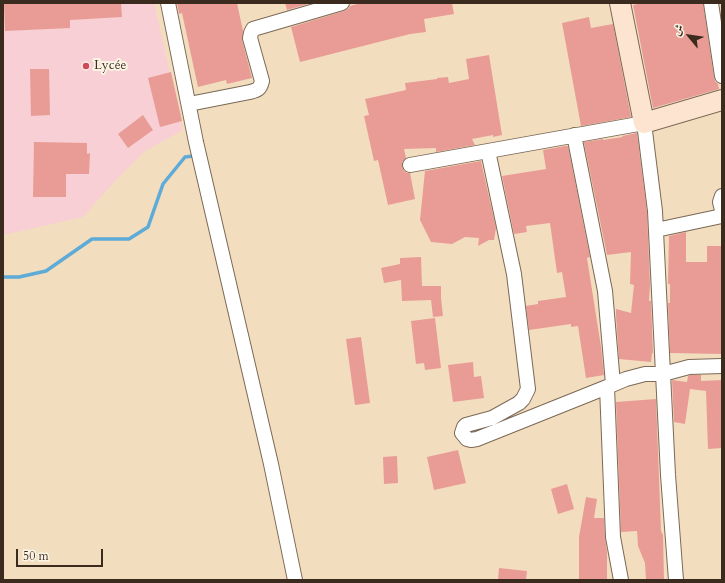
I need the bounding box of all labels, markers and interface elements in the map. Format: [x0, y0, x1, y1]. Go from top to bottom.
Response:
north arrow [669, 16, 709, 56]
text: ش [669, 22, 687, 38]
place label: Lycée [94, 58, 126, 74]
marker: Lycée [81, 61, 91, 71]
scale bar [18, 541, 105, 567]
text: 50 m [23, 548, 49, 564]

